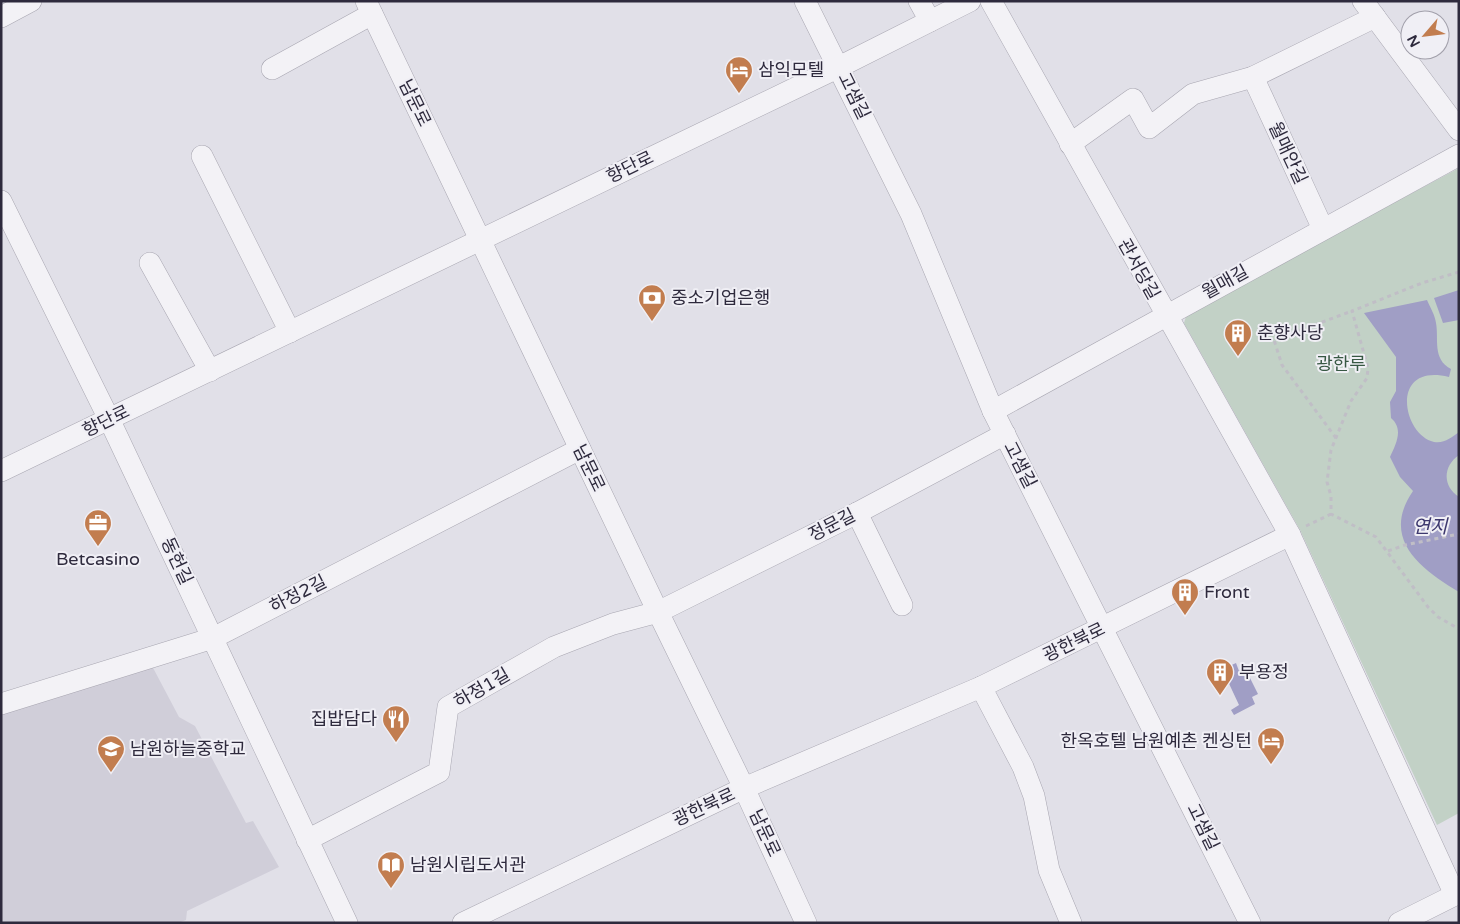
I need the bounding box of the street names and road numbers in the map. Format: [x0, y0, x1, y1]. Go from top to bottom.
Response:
street label: 고샘길 [833, 69, 875, 123]
street label: 남문로 [394, 76, 436, 130]
street label: 월매안길 [1264, 118, 1312, 188]
street label: 향단로 [603, 146, 657, 188]
street label: 관서당길 [1113, 235, 1165, 303]
street label: 월매길 [1198, 260, 1252, 304]
street label: 향단로 [79, 400, 133, 442]
street label: 고샘길 [999, 438, 1041, 492]
street label: 남문로 [568, 441, 610, 495]
street label: 정문길 [805, 504, 859, 546]
street label: 동헌길 [157, 534, 197, 588]
street label: 하정2길 [266, 570, 330, 618]
street label: 광한북로 [1039, 618, 1109, 666]
street label: 하정1길 [450, 663, 514, 713]
street label: 광한북로 [669, 783, 739, 831]
street label: 고샘길 [1182, 800, 1224, 854]
street label: 남문로 [745, 806, 785, 860]

